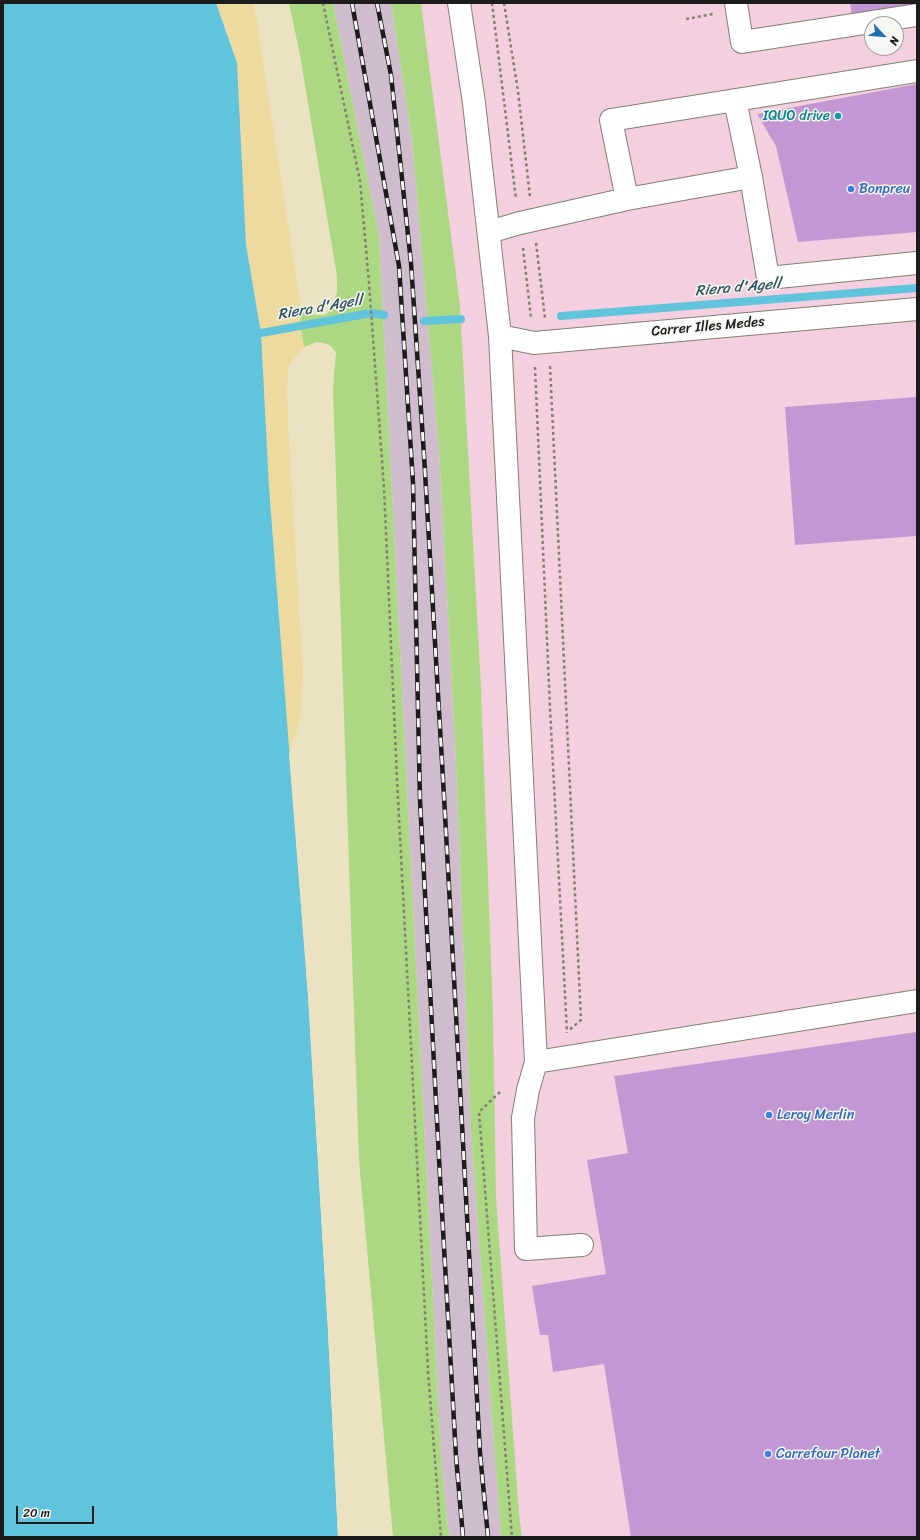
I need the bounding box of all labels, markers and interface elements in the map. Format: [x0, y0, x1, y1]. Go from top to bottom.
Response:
north arrow [864, 16, 904, 56]
text: N [884, 33, 905, 49]
place label: IQUO drive [763, 108, 830, 124]
marker: IQUO drive [833, 111, 843, 121]
place label: Bonpreu [859, 181, 910, 197]
marker: Bonpreu [846, 184, 856, 194]
water label: Riera d'Agell [695, 275, 781, 301]
water label: Riera d'Agell [276, 292, 364, 324]
street label: Carrer Illes Medes [651, 314, 765, 340]
place label: Leroy Merlin [777, 1107, 854, 1123]
marker: Leroy Merlin [764, 1110, 774, 1120]
place label: Carrefour Planet [776, 1446, 880, 1462]
marker: Carrefour Planet [763, 1449, 773, 1459]
scale bar [18, 1498, 96, 1524]
text: 20 m [23, 1502, 50, 1524]

